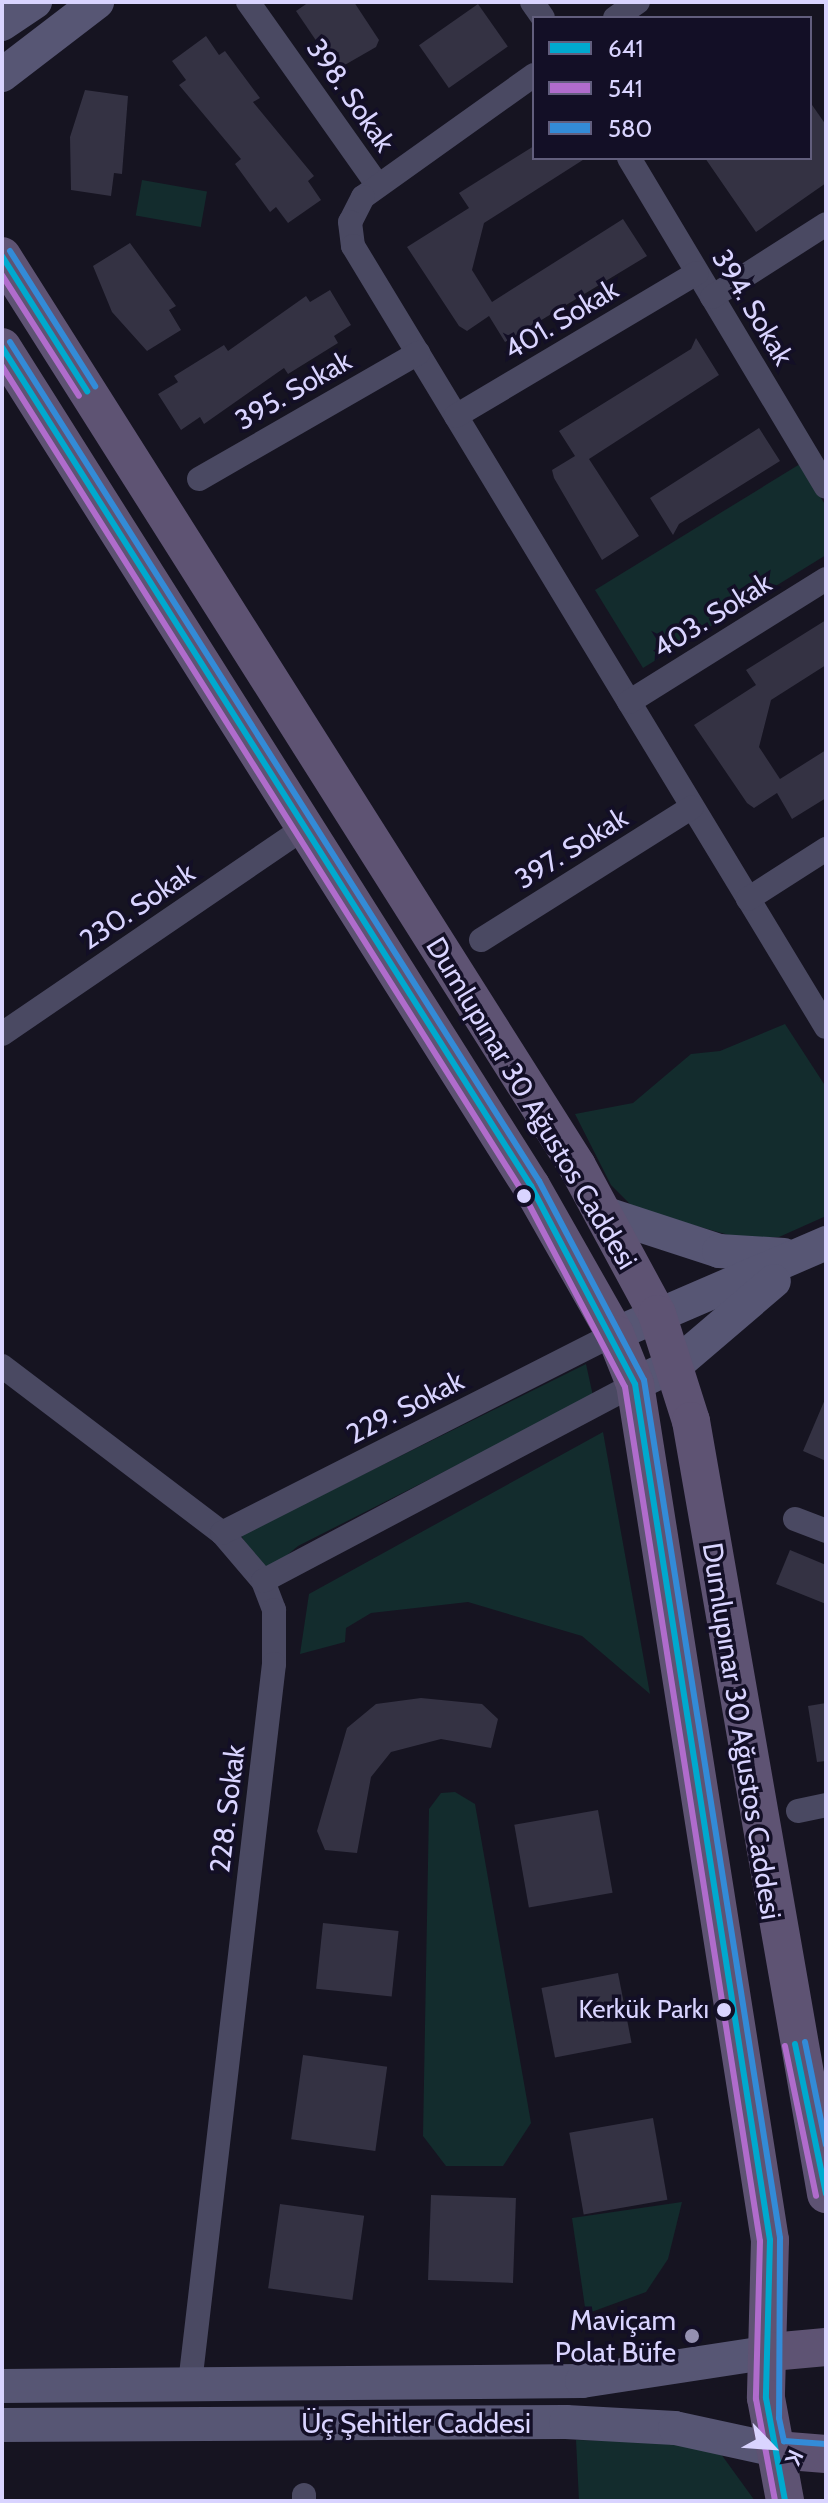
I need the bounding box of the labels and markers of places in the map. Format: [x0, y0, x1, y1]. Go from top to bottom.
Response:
unlabelled marker [516, 1188, 532, 1204]
place label: Kerkük Parkı [579, 1994, 709, 2026]
marker: Kerkük Parkı [716, 2002, 732, 2018]
place label: Maviçam Polat Büfe [555, 2303, 676, 2369]
marker: Maviçam Polat Büfe [683, 2327, 701, 2345]

